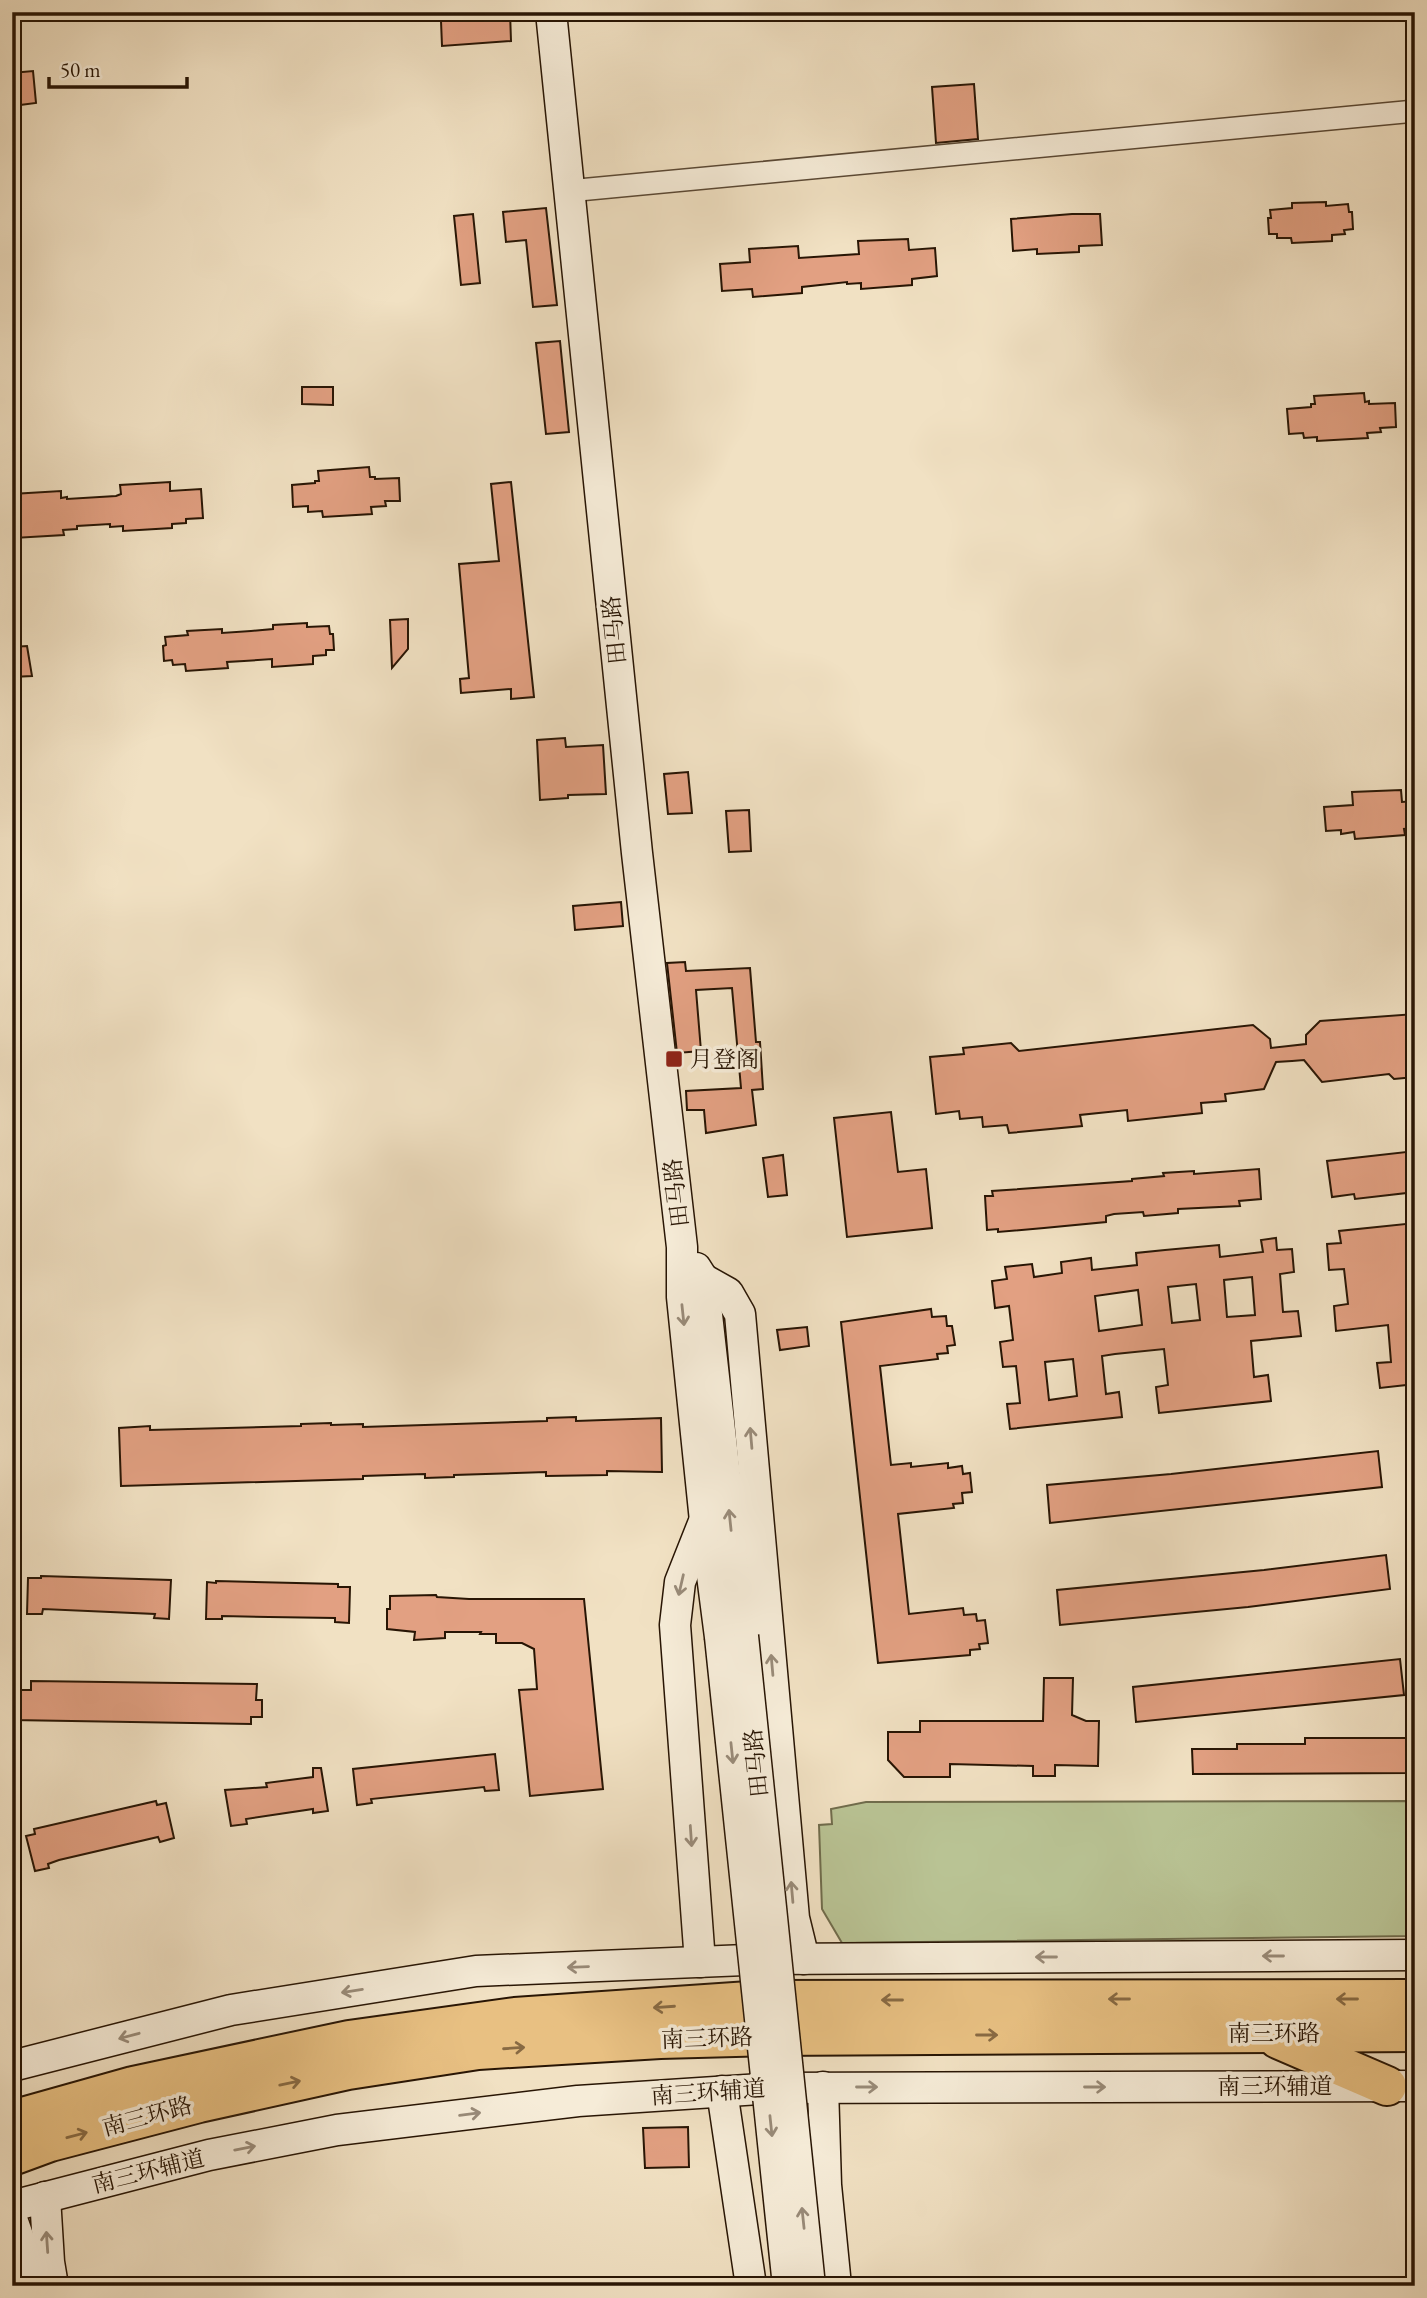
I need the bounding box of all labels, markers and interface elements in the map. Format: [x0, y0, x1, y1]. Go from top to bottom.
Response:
scale bar [49, 46, 187, 90]
text: 50 m [60, 56, 101, 83]
street label: 田马路 [595, 594, 633, 666]
place label: 月登阁 [690, 1044, 759, 1074]
marker: 月登阁 [664, 1049, 684, 1069]
street label: 田马路 [657, 1157, 695, 1229]
one-way arrow [677, 1303, 690, 1326]
one-way arrow [744, 1428, 757, 1450]
one-way arrow [723, 1509, 736, 1532]
one-way arrow [674, 1573, 688, 1596]
one-way arrow [765, 1654, 778, 1677]
street label: 田马路 [737, 1727, 775, 1799]
one-way arrow [726, 1742, 739, 1764]
one-way arrow [684, 1824, 697, 1847]
one-way arrow [785, 1881, 798, 1903]
one-way arrow [1262, 1949, 1285, 1963]
one-way arrow [1034, 1950, 1057, 1964]
one-way arrow [566, 1960, 589, 1973]
one-way arrow [341, 1985, 364, 1998]
one-way arrow [1108, 1992, 1131, 2006]
one-way arrow [1335, 1992, 1358, 2006]
one-way arrow [880, 1993, 903, 2007]
one-way arrow [653, 2001, 676, 2014]
street label: 南三环路 [1228, 2018, 1320, 2048]
street label: 南三环路 [661, 2021, 753, 2055]
one-way arrow [975, 2028, 998, 2041]
one-way arrow [118, 2030, 141, 2043]
one-way arrow [503, 2041, 525, 2054]
street label: 南三环辅道 [1218, 2071, 1333, 2101]
street label: 南三环辅道 [650, 2073, 766, 2111]
one-way arrow [278, 2075, 301, 2089]
one-way arrow [856, 2080, 879, 2094]
one-way arrow [1083, 2080, 1106, 2094]
street label: 南三环路 [99, 2090, 195, 2142]
one-way arrow [458, 2108, 480, 2121]
one-way arrow [765, 2114, 778, 2137]
one-way arrow [65, 2128, 88, 2141]
one-way arrow [233, 2140, 256, 2154]
street label: 南三环辅道 [89, 2143, 207, 2199]
one-way arrow [797, 2207, 810, 2230]
one-way arrow [41, 2231, 54, 2254]

